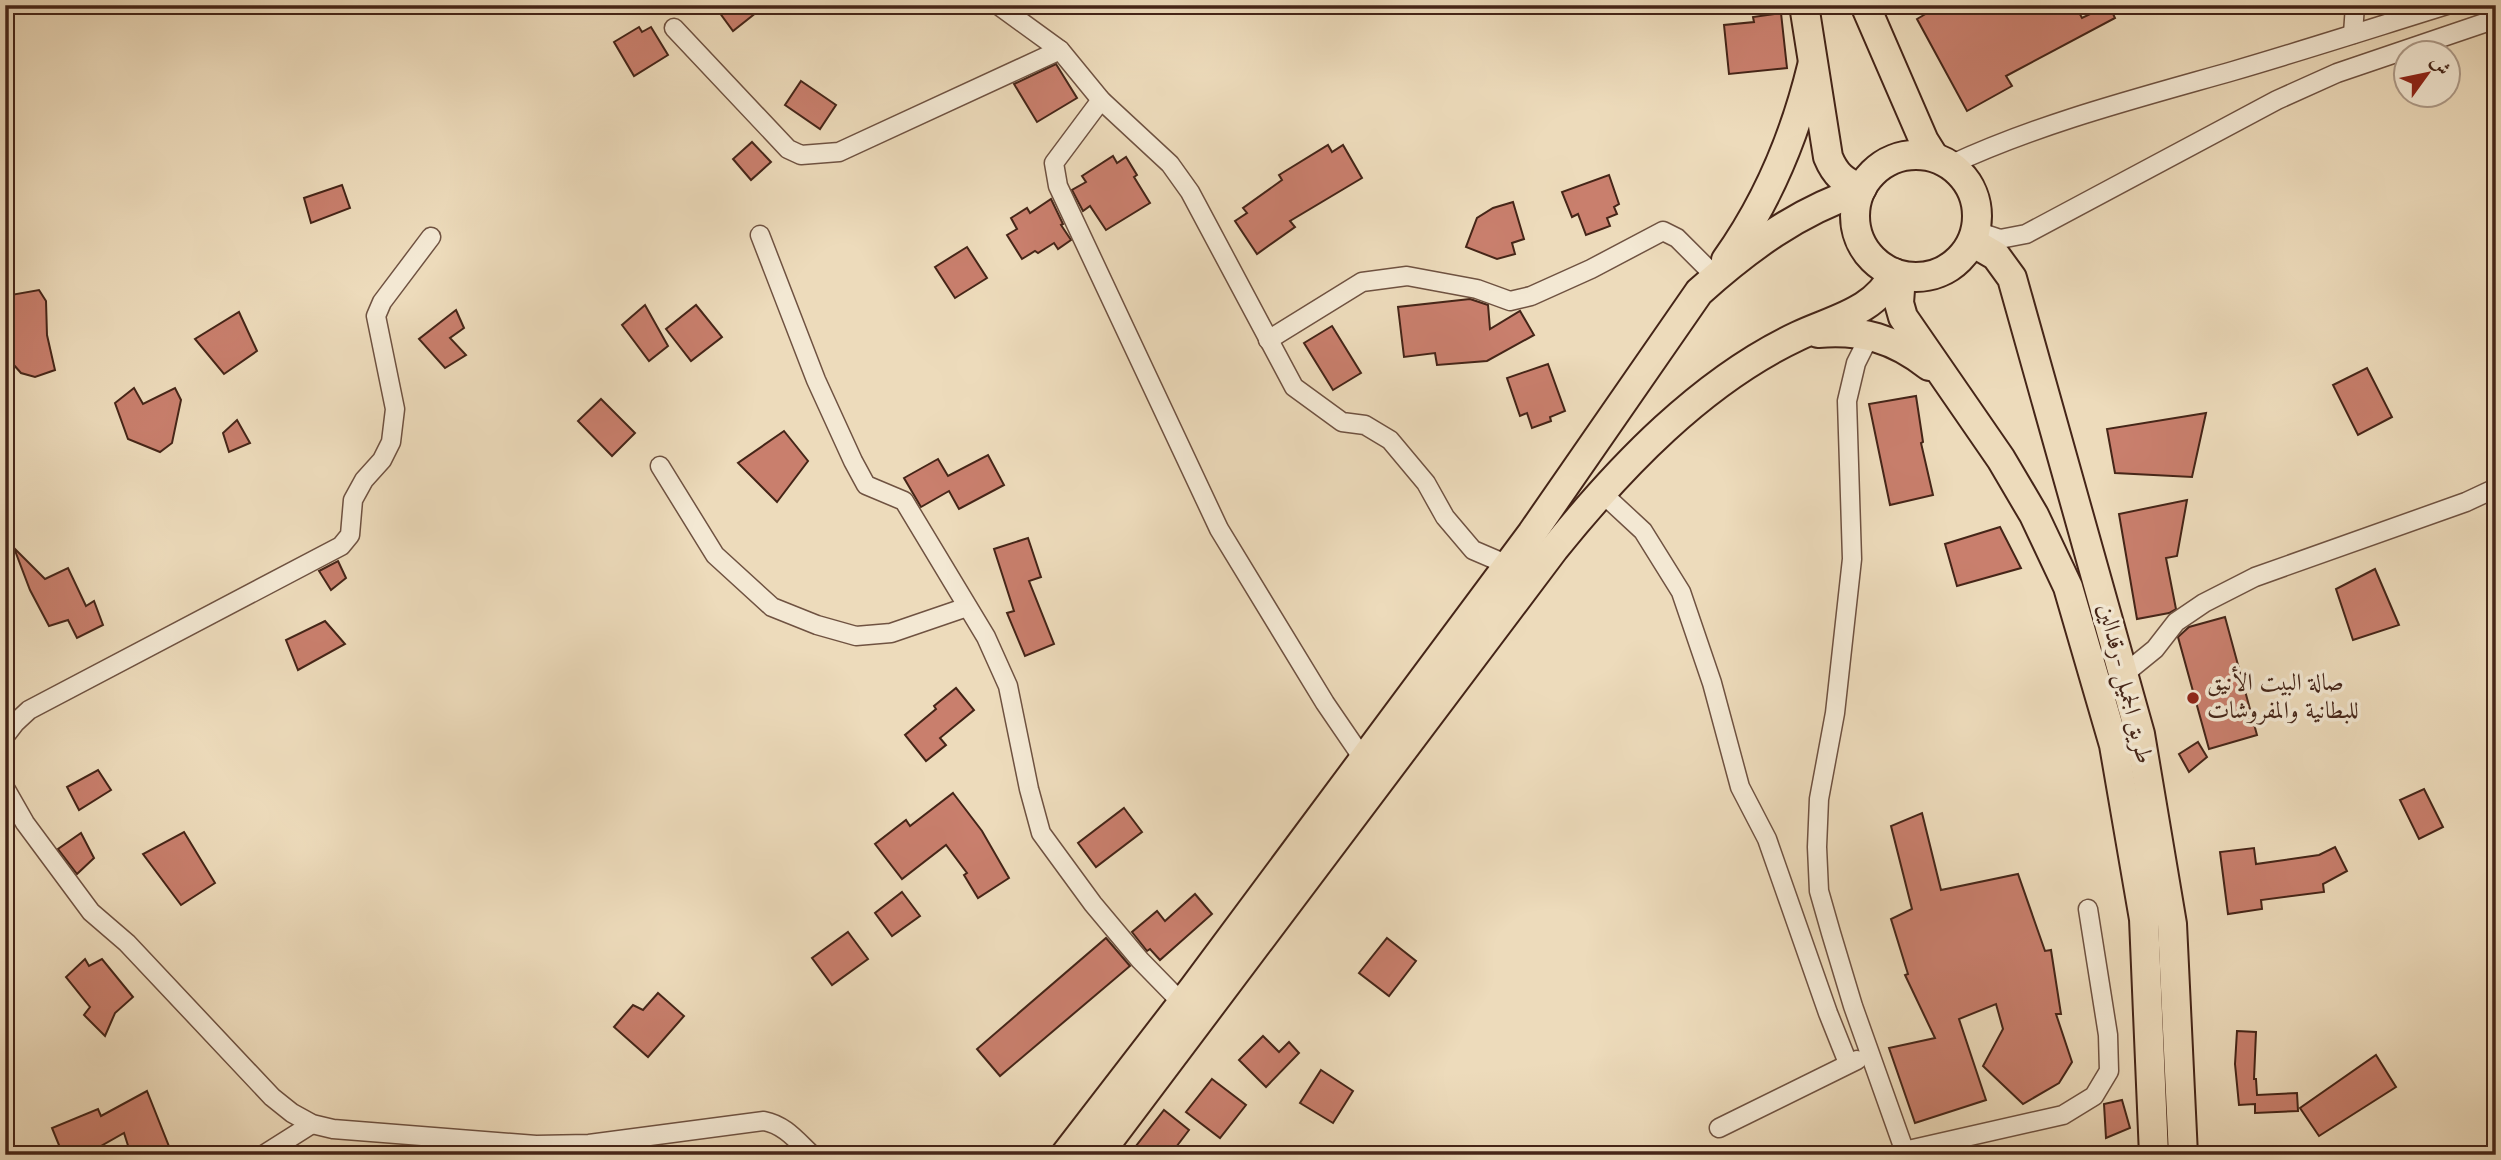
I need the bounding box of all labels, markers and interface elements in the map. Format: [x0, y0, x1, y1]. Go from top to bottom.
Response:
north arrow [2392, 38, 2462, 108]
text: ش [2426, 53, 2452, 79]
street label: طريق الجميل -رقدالين [2090, 602, 2155, 767]
place label: صالة البيت الأنيق للبطانية والمفروشات [2207, 666, 2359, 725]
marker: صالة البيت الأنيق للبطانية والمفروشات [2185, 690, 2201, 706]

